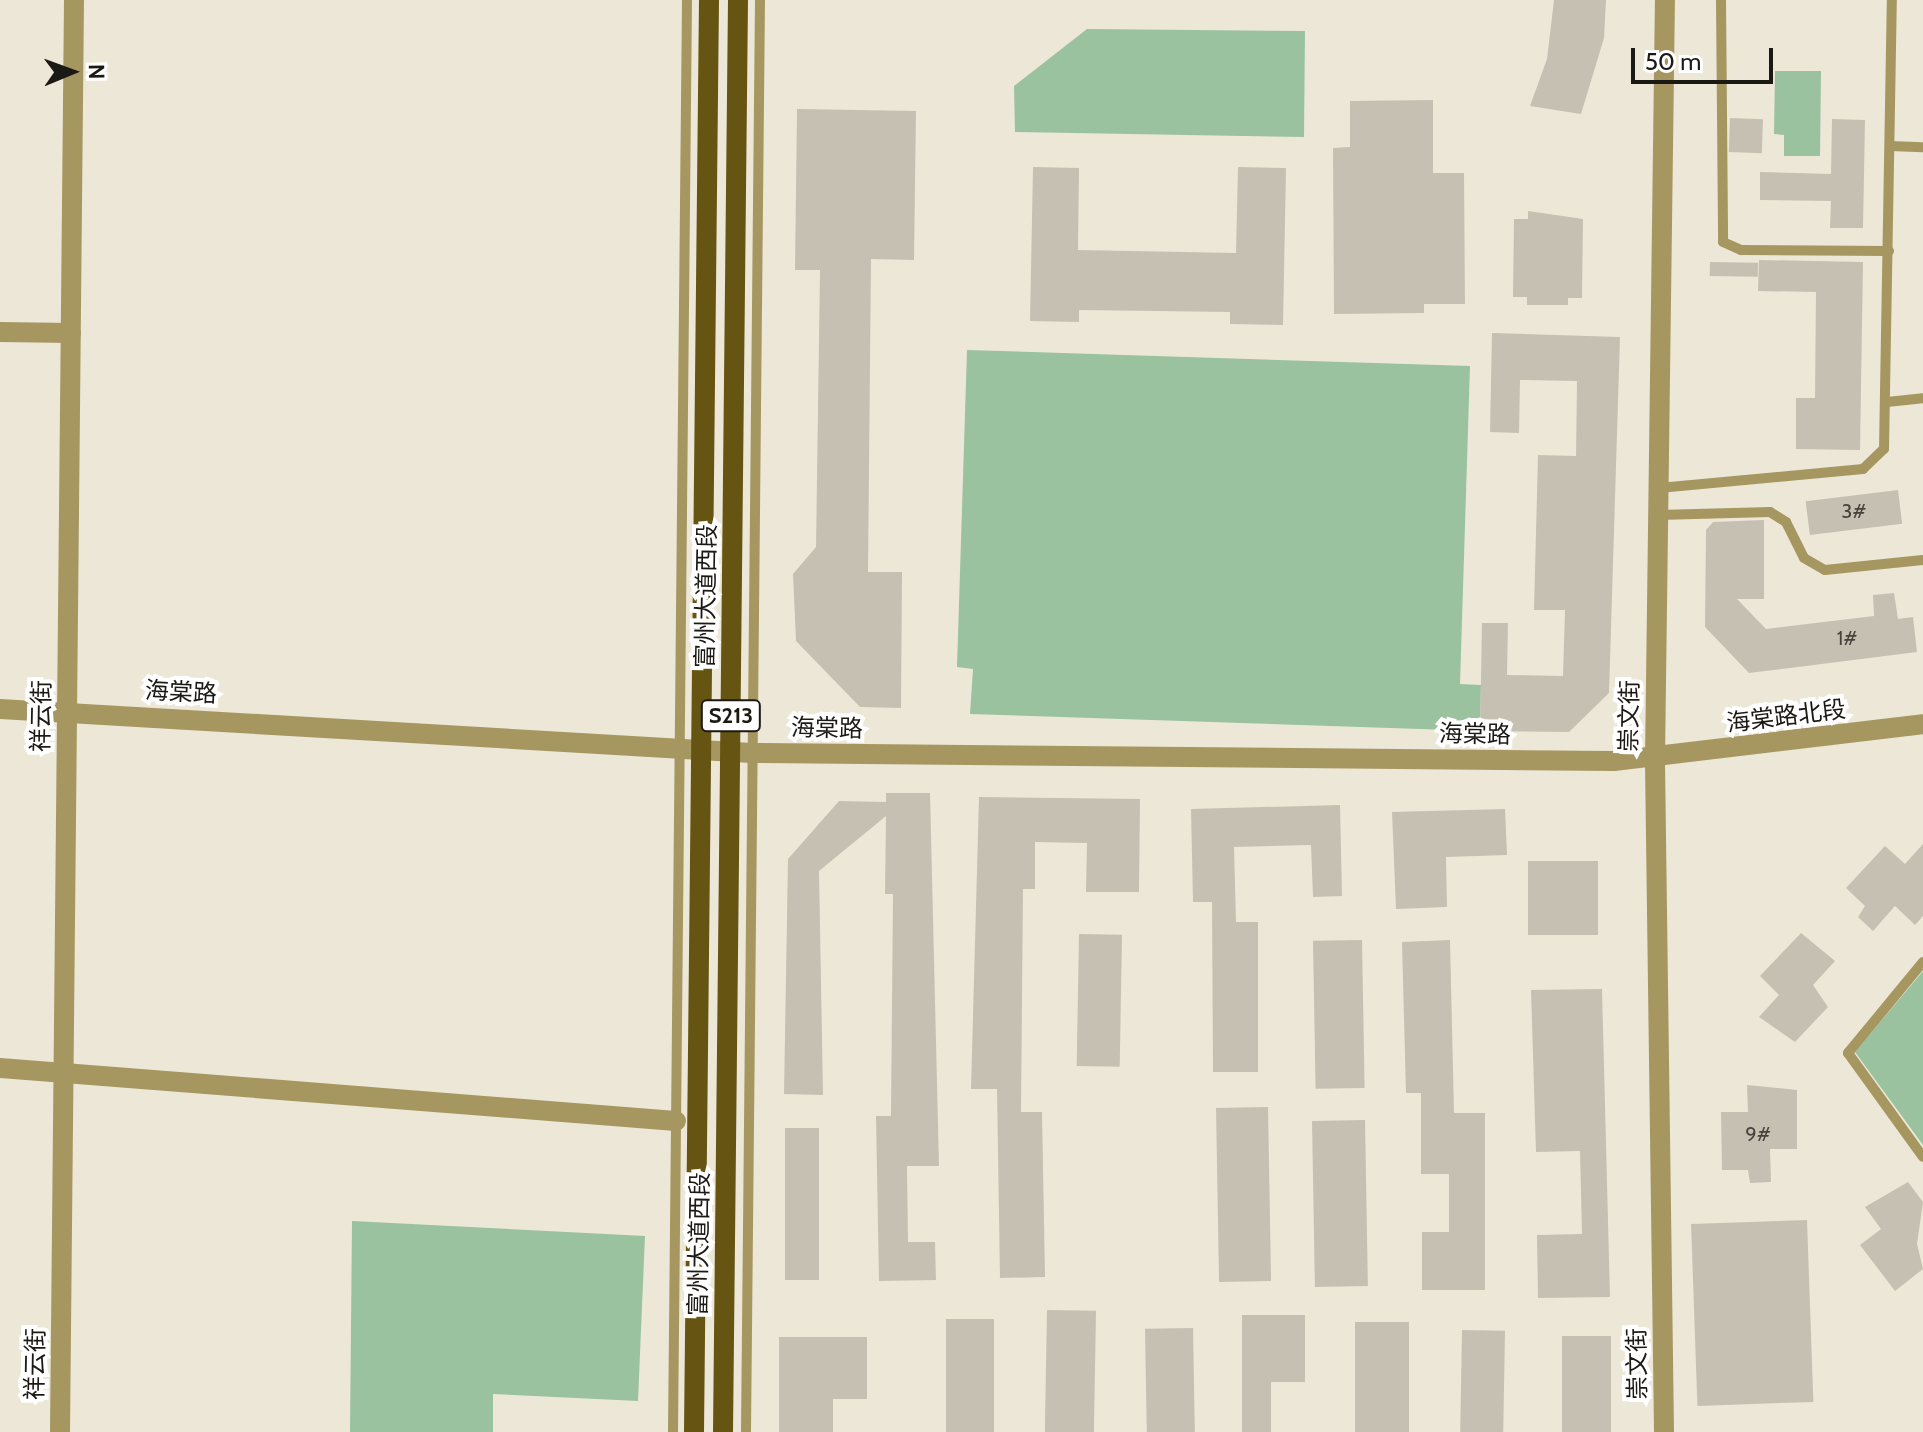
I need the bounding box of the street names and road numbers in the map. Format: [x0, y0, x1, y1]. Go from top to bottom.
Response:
street label: 富州大道西段 [690, 524, 722, 668]
street label: 海棠路 [144, 676, 218, 708]
street label: 祥云街 [26, 680, 56, 752]
street label: 崇文街 [1614, 680, 1644, 752]
street label: 海棠路北段 [1725, 694, 1847, 738]
road number: S213 [699, 698, 763, 734]
street label: 海棠路 [791, 713, 863, 743]
street label: 海棠路 [1439, 719, 1511, 749]
street label: 富州大道西段 [683, 1172, 715, 1316]
street label: 祥云街 [20, 1328, 50, 1400]
street label: 崇文街 [1622, 1328, 1652, 1400]

